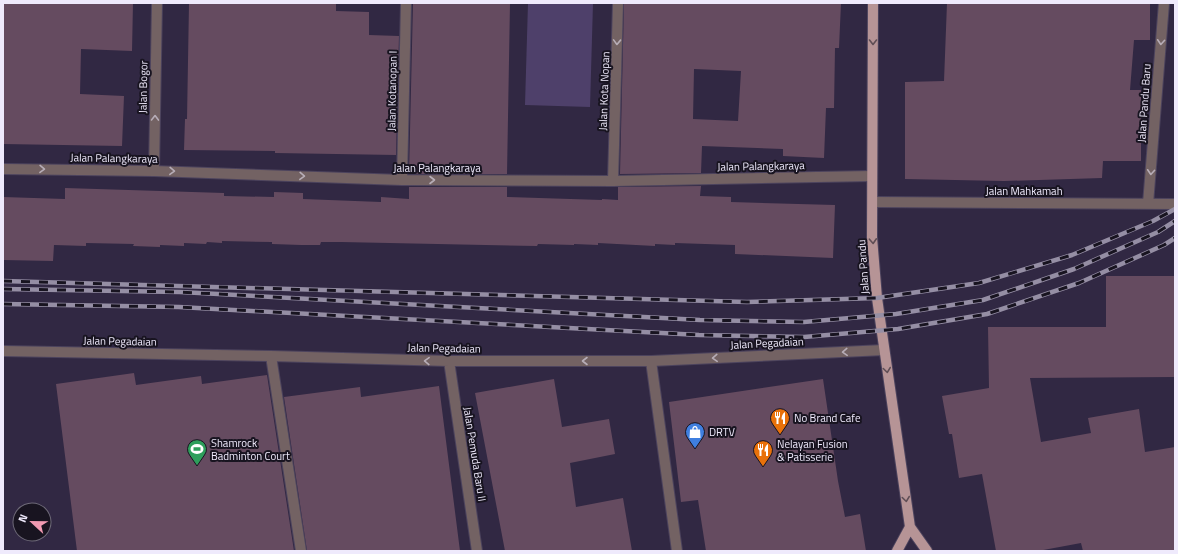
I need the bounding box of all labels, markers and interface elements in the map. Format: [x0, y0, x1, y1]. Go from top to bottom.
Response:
one-way arrow [613, 39, 621, 45]
one-way arrow [869, 39, 877, 45]
one-way arrow [1156, 39, 1165, 45]
street label: Jalan Kotanopan I [383, 51, 401, 131]
street label: Jalan Kota Nopan [595, 51, 613, 131]
street label: Jalan Bogor [135, 60, 151, 114]
street label: Jalan Pandu Baru [1133, 63, 1155, 143]
one-way arrow [151, 115, 159, 121]
street label: Jalan Palangkaraya [70, 149, 158, 167]
street label: Jalan Palangkaraya [717, 157, 805, 175]
street label: Jalan Palangkaraya [393, 160, 481, 176]
one-way arrow [39, 165, 45, 173]
one-way arrow [169, 167, 175, 176]
one-way arrow [1146, 168, 1155, 175]
one-way arrow [299, 172, 305, 180]
one-way arrow [429, 176, 435, 184]
street label: Jalan Mahkamah [985, 183, 1063, 199]
one-way arrow [868, 238, 877, 244]
street label: Jalan Pandu [853, 239, 873, 295]
street label: Jalan Pegadaian [83, 332, 157, 350]
street label: Jalan Pegadaian [730, 333, 804, 353]
street label: Jalan Pegadaian [407, 339, 481, 357]
one-way arrow [842, 347, 848, 356]
one-way arrow [712, 353, 718, 362]
one-way arrow [424, 356, 430, 365]
one-way arrow [582, 357, 588, 365]
one-way arrow [882, 367, 891, 373]
street label: Jalan Pemuda Baru II [460, 406, 490, 502]
restaurant icon: No Brand Cafe [769, 407, 791, 435]
place label: No Brand Cafe [794, 410, 861, 426]
shop icon: DRTV [684, 421, 706, 449]
place label: DRTV [709, 424, 736, 440]
place label: Shamrock Badminton Court [211, 435, 290, 464]
place label: Nelayan Fusion & Patisserie [777, 436, 848, 465]
sports icon: Shamrock Badminton Court [186, 438, 208, 466]
restaurant icon: Nelayan Fusion & Patisserie [752, 439, 774, 467]
one-way arrow [901, 496, 910, 502]
north arrow [12, 502, 52, 542]
text: N [14, 512, 32, 525]

